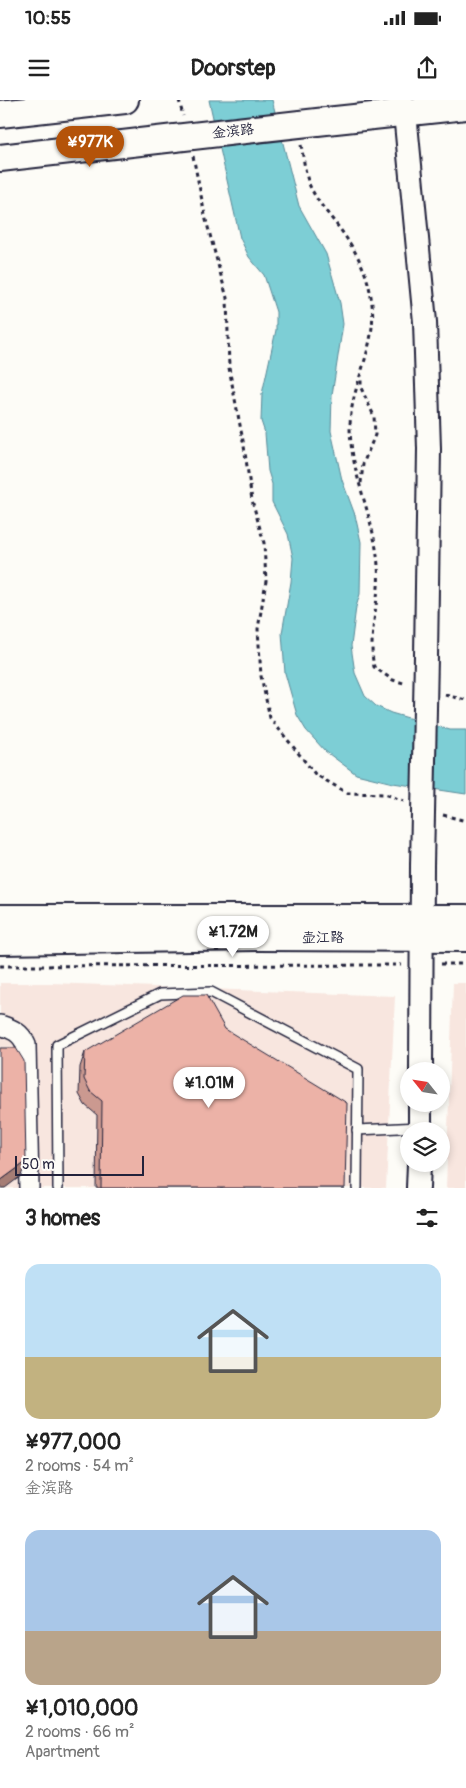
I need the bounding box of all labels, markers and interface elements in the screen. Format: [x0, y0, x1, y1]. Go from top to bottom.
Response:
text: 10:55 [25, 6, 71, 30]
icon: menu [25, 54, 53, 82]
text: Doorstep [190, 54, 276, 82]
icon: share [413, 54, 441, 82]
street label: 金滨路 [211, 120, 255, 142]
pin: ¥977K [55, 126, 125, 168]
text: ¥977K [67, 132, 113, 152]
pin: ¥1.72M [192, 916, 274, 958]
text: ¥1.72M [208, 922, 258, 942]
street label: 壶江路 [302, 929, 344, 946]
north arrow [400, 1062, 450, 1112]
map controls [400, 1062, 450, 1172]
pin: ¥1.01M [168, 1066, 250, 1109]
text: ¥1.01M [184, 1073, 234, 1093]
button: layers [400, 1122, 450, 1172]
scale bar [15, 1153, 144, 1176]
text: 50 m [22, 1156, 55, 1173]
icon: filters [413, 1204, 441, 1232]
text: 3 homes [25, 1205, 100, 1232]
icon: home [188, 1296, 278, 1386]
text: ¥977,000 [25, 1429, 121, 1456]
text: 2 rooms · 54 m² [25, 1456, 134, 1476]
text: 金滨路 [25, 1478, 73, 1498]
icon: home [188, 1562, 278, 1652]
text: ¥1,010,000 [25, 1695, 138, 1722]
text: 2 rooms · 66 m² [25, 1722, 135, 1742]
text: Apartment [25, 1742, 100, 1762]

